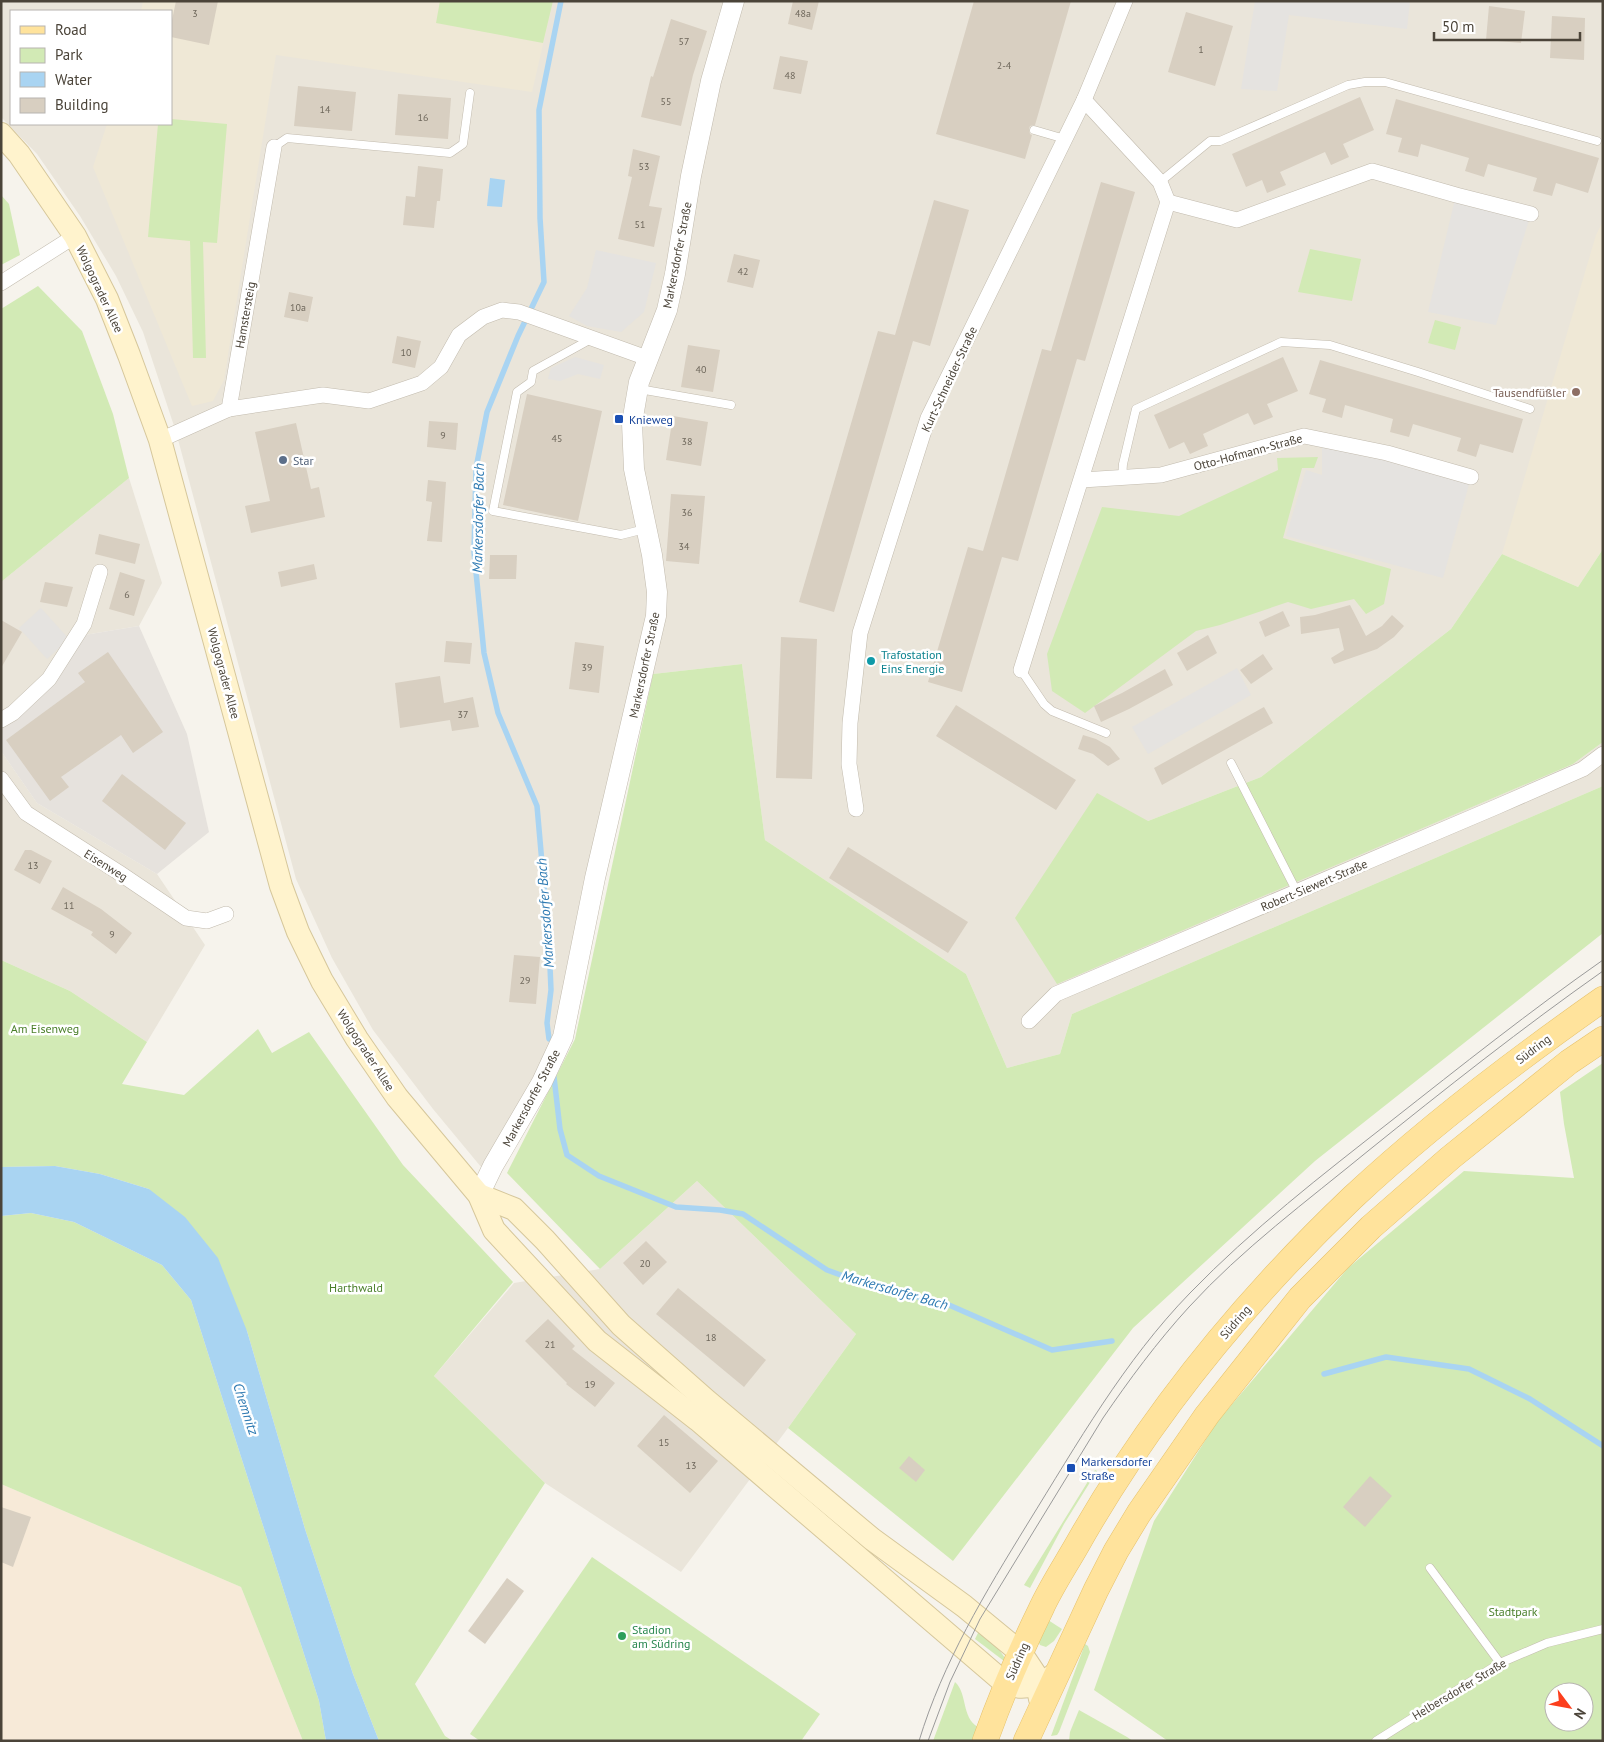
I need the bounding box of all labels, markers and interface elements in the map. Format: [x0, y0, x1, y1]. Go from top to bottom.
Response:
house number: 3 [192, 7, 198, 20]
house number: 48a [795, 7, 811, 20]
legend [10, 10, 172, 125]
scale bar [1434, 10, 1580, 42]
text: 50 m [1442, 17, 1475, 36]
text: Road [55, 20, 87, 39]
house number: 57 [679, 35, 689, 48]
house number: 1 [1198, 43, 1204, 56]
text: Park [55, 45, 83, 64]
house number: 2-4 [997, 59, 1012, 72]
house number: 48 [785, 69, 795, 82]
text: Water [55, 70, 92, 89]
text: Building [55, 95, 109, 114]
house number: 55 [661, 95, 671, 108]
house number: 14 [320, 103, 331, 116]
house number: 16 [418, 111, 428, 124]
house number: 53 [639, 160, 649, 173]
street label: Markersdorfer Straße [659, 201, 695, 309]
house number: 51 [635, 218, 645, 231]
street label: Wolgograder Allee [73, 243, 127, 335]
house number: 42 [738, 265, 748, 278]
street label: Hamstersteig [232, 280, 258, 350]
house number: 10a [290, 301, 306, 314]
street label: Kurt-Schneider-Straße [918, 324, 980, 434]
house number: 10 [401, 346, 412, 359]
house number: 40 [696, 363, 707, 376]
place label: Tausendfüßler [1493, 385, 1566, 400]
marker: Tausendfüßler [1570, 386, 1582, 398]
place label: Knieweg [629, 412, 673, 427]
marker: Knieweg [613, 413, 625, 425]
house number: 9 [440, 429, 446, 442]
street label: Otto-Hofmann-Straße [1192, 430, 1304, 474]
house number: 45 [552, 432, 562, 445]
house number: 38 [682, 435, 692, 448]
place label: Star [293, 453, 313, 468]
marker: Star [277, 454, 289, 466]
water label: Markersdorfer Bach [468, 463, 488, 573]
house number: 36 [682, 506, 692, 519]
house number: 34 [679, 540, 690, 553]
house number: 6 [124, 588, 130, 601]
street label: Markersdorfer Straße [625, 611, 663, 719]
street label: Wolgograder Allee [205, 626, 243, 720]
place label: Trafostation Eins Energie [881, 647, 944, 676]
marker: Trafostation Eins Energie [865, 655, 877, 667]
house number: 39 [582, 661, 592, 674]
house number: 37 [458, 708, 468, 721]
street label: Eisenweg [81, 846, 131, 884]
street label: Robert-Siewert-Straße [1258, 856, 1370, 914]
water label: Markersdorfer Bach [532, 858, 558, 968]
house number: 13 [28, 859, 38, 872]
house number: 11 [64, 899, 74, 912]
house number: 9 [109, 928, 115, 941]
house number: 29 [520, 974, 530, 987]
street label: Wolgograder Allee [334, 1006, 398, 1094]
park label: Am Eisenweg [11, 1021, 79, 1036]
street label: Südring [1513, 1031, 1553, 1067]
street label: Markersdorfer Straße [499, 1047, 563, 1149]
house number: 20 [640, 1257, 651, 1270]
water label: Markersdorfer Bach [840, 1266, 950, 1314]
park label: Harthwald [329, 1280, 383, 1295]
street label: Südring [1216, 1302, 1254, 1342]
house number: 18 [706, 1331, 716, 1344]
house number: 21 [545, 1338, 555, 1351]
house number: 19 [585, 1378, 595, 1391]
water label: Chemnitz [229, 1381, 263, 1438]
house number: 15 [659, 1436, 669, 1449]
place label: Markersdorfer Straße [1081, 1454, 1152, 1483]
house number: 13 [686, 1459, 696, 1472]
marker: Markersdorfer Straße [1065, 1462, 1077, 1474]
park label: Stadtpark [1488, 1604, 1538, 1619]
place label: Stadion am Südring [632, 1622, 691, 1651]
marker: Stadion am Südring [616, 1630, 628, 1642]
street label: Südring [1002, 1640, 1032, 1682]
street label: Helbersdorfer Straße [1409, 1655, 1509, 1723]
north arrow [1544, 1682, 1594, 1732]
text: N [1570, 1705, 1590, 1723]

